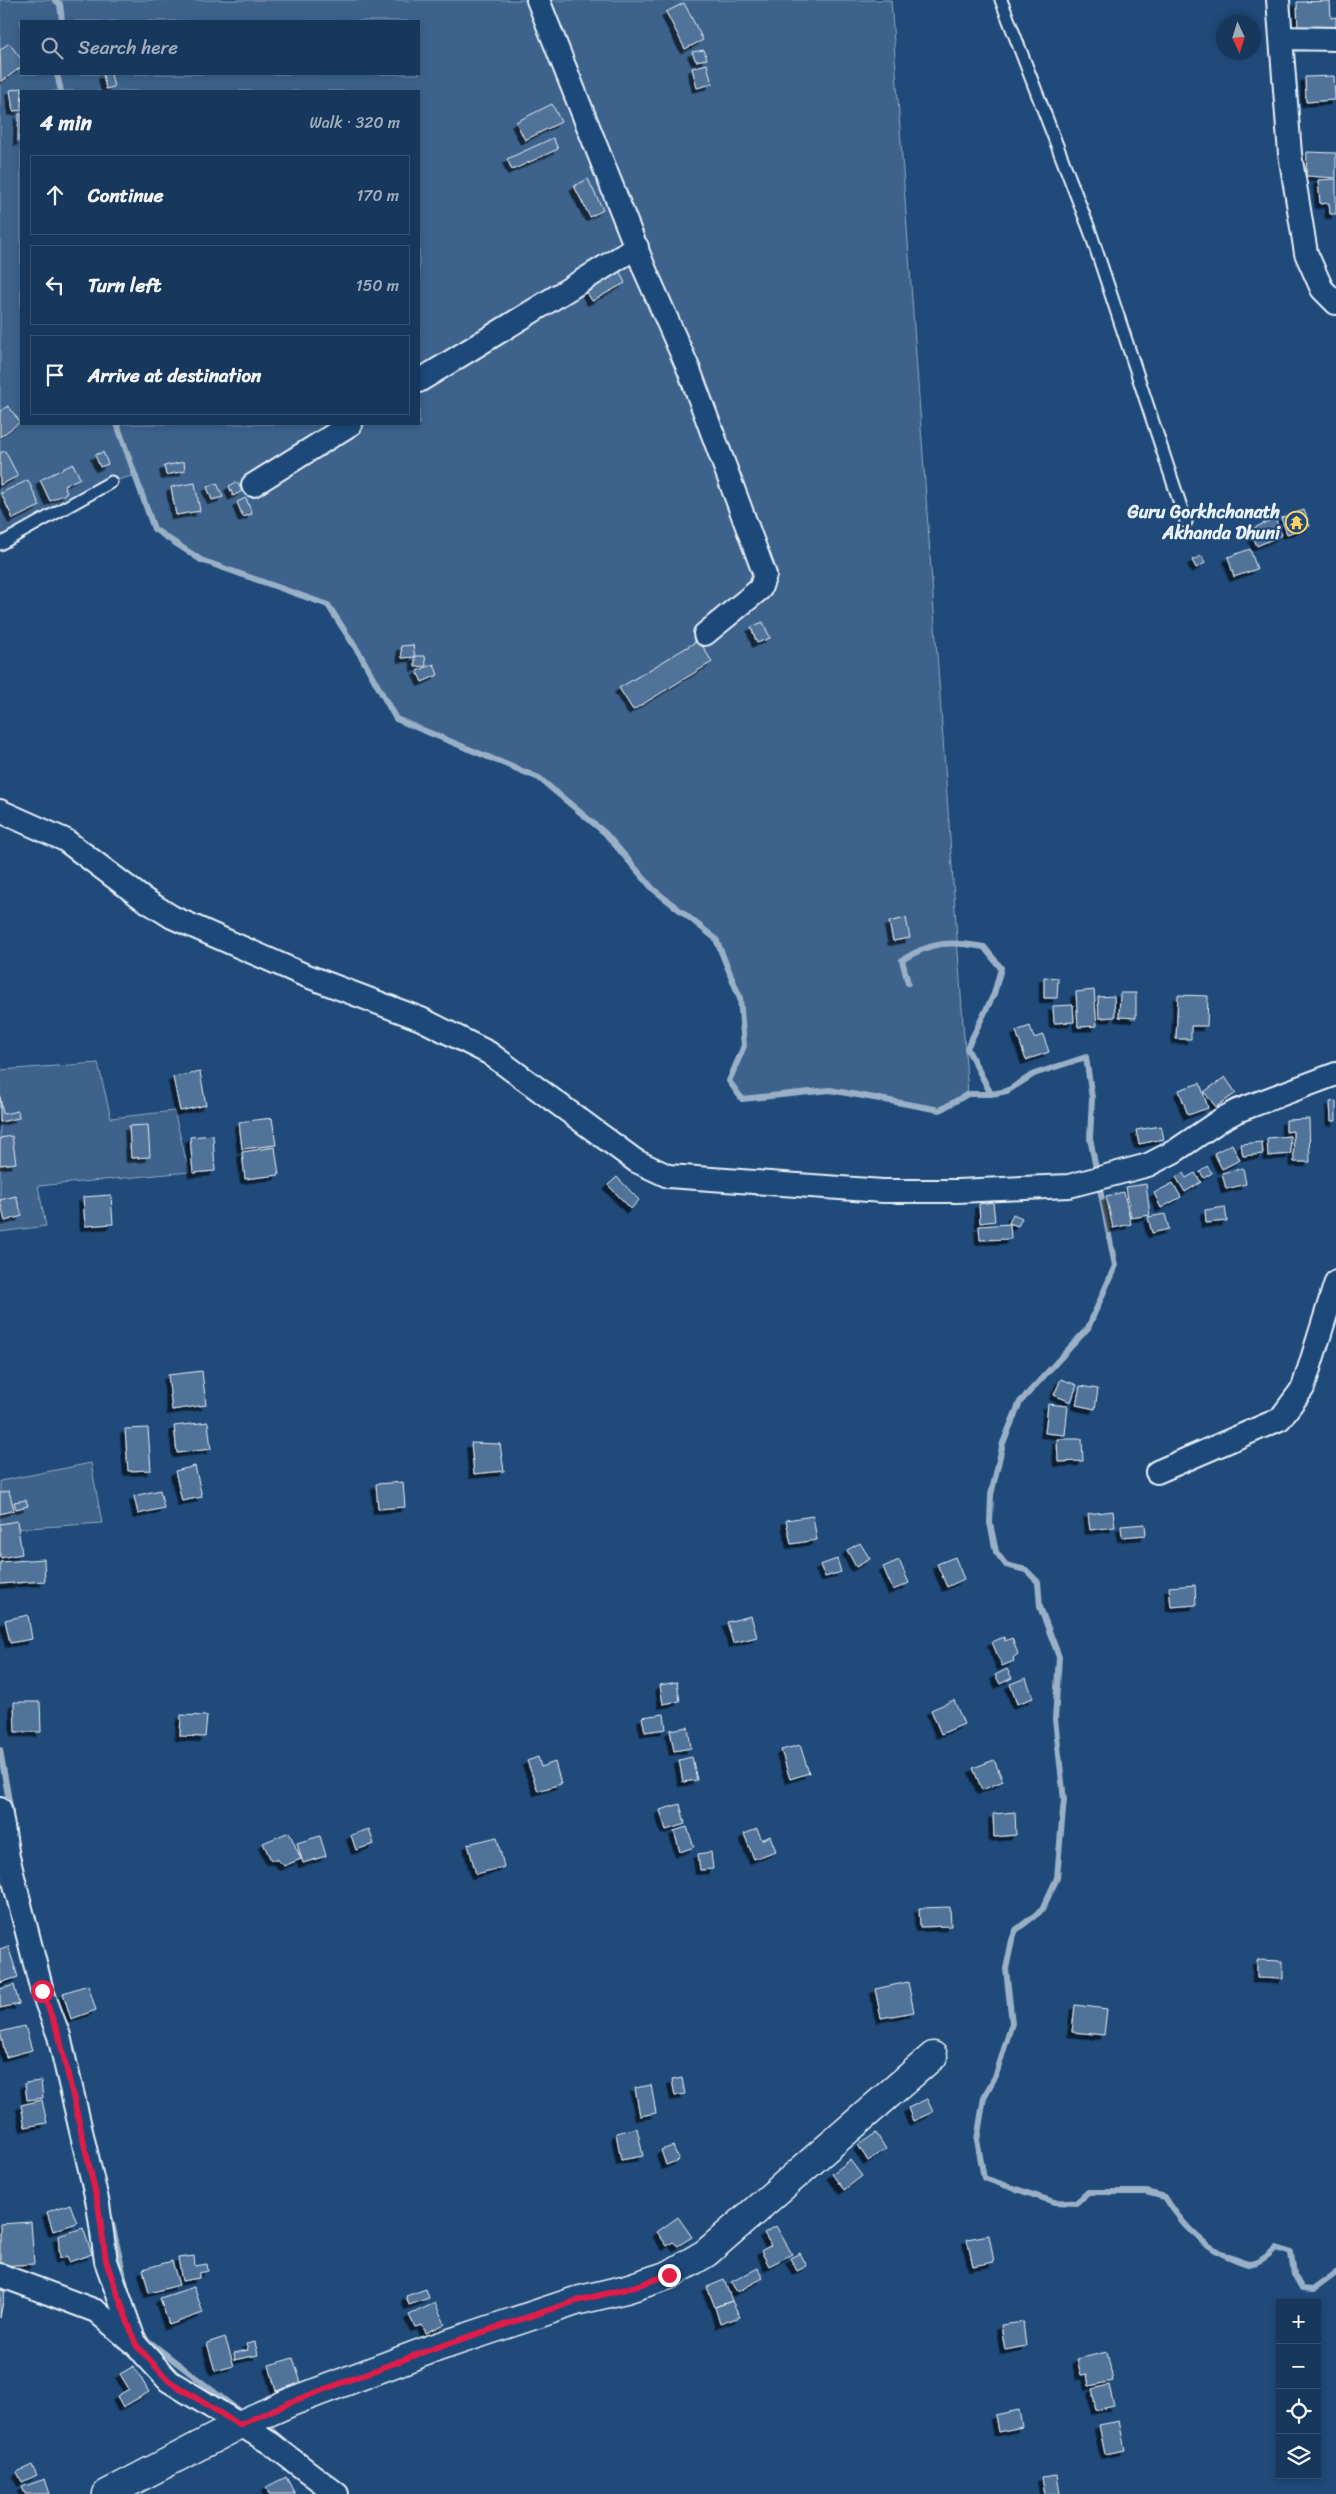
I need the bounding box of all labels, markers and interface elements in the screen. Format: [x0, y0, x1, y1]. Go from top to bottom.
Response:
north arrow [1216, 15, 1261, 60]
search box [20, 20, 420, 75]
text: Search here [78, 31, 178, 64]
icon: search [38, 34, 66, 62]
text: 4 min [40, 104, 92, 142]
text: Walk · 320 m [309, 108, 400, 137]
text: Continue [88, 179, 164, 212]
icon: ahead [41, 181, 69, 209]
text: 170 m [356, 181, 399, 210]
text: Turn left [88, 269, 161, 302]
icon: left [41, 271, 69, 299]
text: 150 m [356, 271, 399, 300]
text: Arrive at destination [88, 359, 261, 392]
icon: arrive [41, 361, 69, 389]
place label: Guru Gorkhchanath Akhanda Dhuni [1126, 496, 1281, 549]
temple icon: Guru Gorkhchanath Akhanda Dhuni [1284, 510, 1308, 534]
route start [31, 1980, 54, 2003]
route end [658, 2264, 681, 2287]
map controls [1276, 2299, 1321, 2479]
button: + [1276, 2299, 1321, 2344]
button: − [1276, 2344, 1321, 2389]
button: locate [1276, 2389, 1321, 2434]
button: layers [1276, 2434, 1321, 2479]

